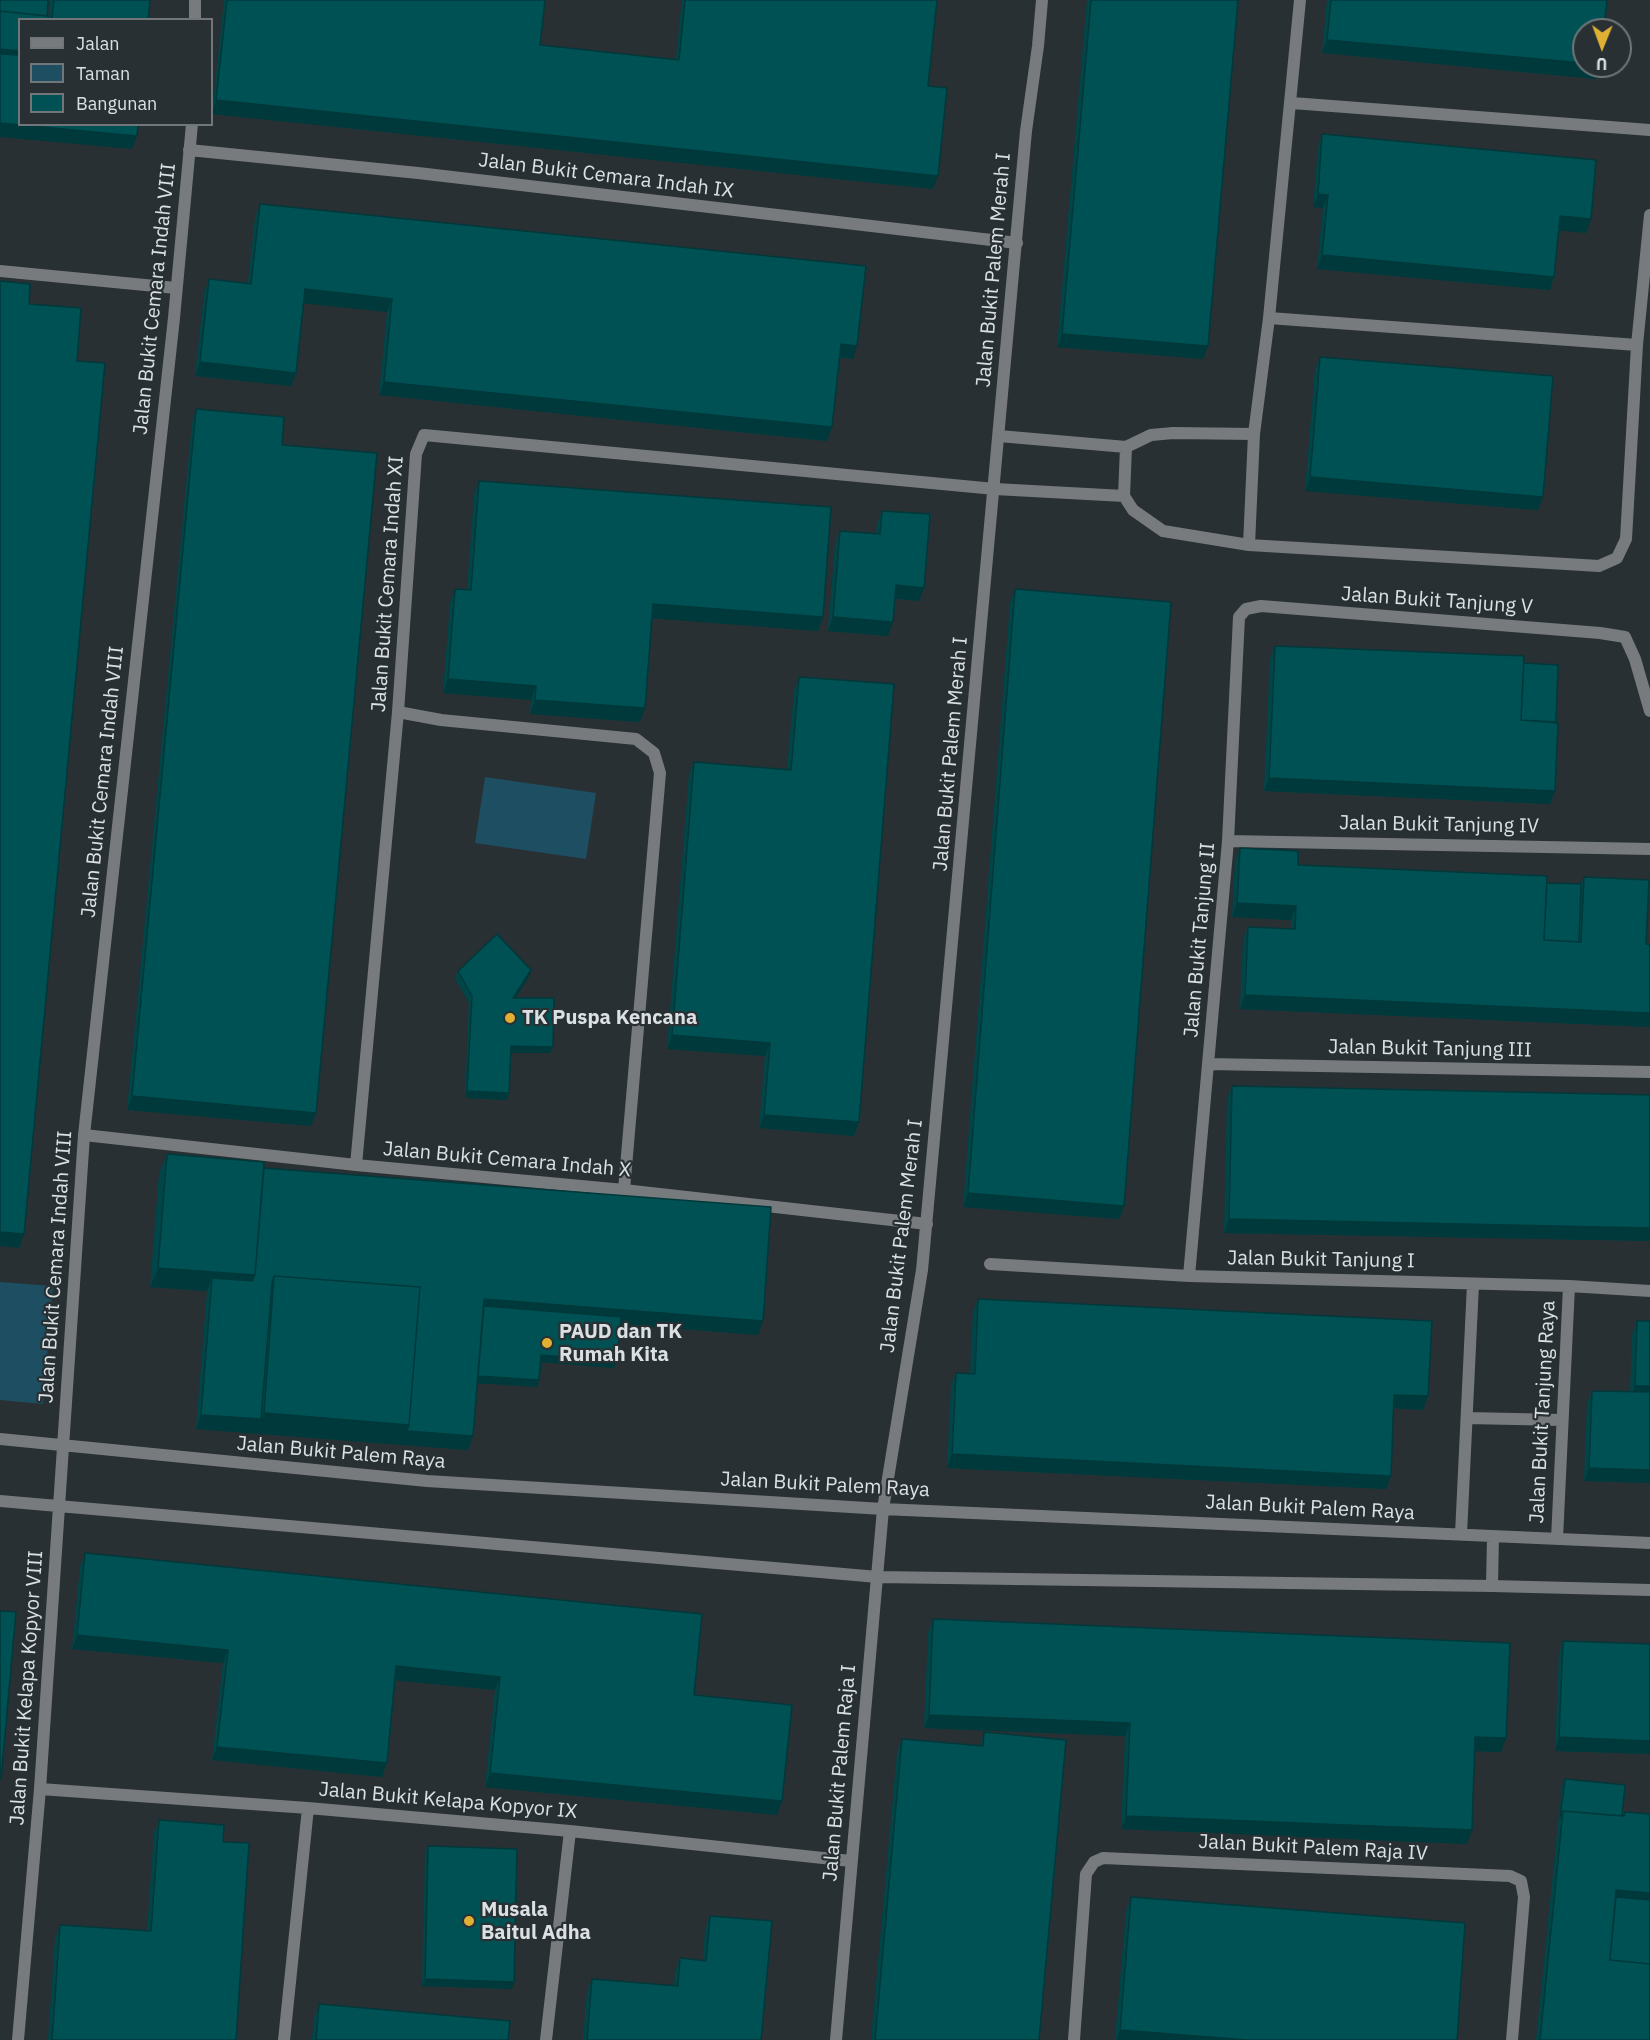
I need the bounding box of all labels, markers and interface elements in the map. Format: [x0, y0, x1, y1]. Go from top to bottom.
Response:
legend [18, 18, 213, 126]
north arrow [1572, 18, 1632, 78]
text: Jalan [76, 32, 120, 55]
text: U [1596, 54, 1607, 74]
text: Taman [76, 62, 130, 85]
text: Bangunan [76, 92, 157, 115]
street label: Jalan Bukit Cemara Indah IX [477, 148, 735, 204]
street label: Jalan Bukit Palem Merah I [972, 152, 1016, 388]
street label: Jalan Bukit Cemara Indah VIII [129, 162, 181, 436]
street label: Jalan Bukit Cemara Indah XI [367, 455, 409, 713]
street label: Jalan Bukit Tanjung V [1340, 582, 1534, 620]
street label: Jalan Bukit Palem Merah I [929, 636, 973, 872]
street label: Jalan Bukit Cemara Indah VIII [77, 645, 129, 919]
street label: Jalan Bukit Tanjung IV [1339, 811, 1539, 839]
street label: Jalan Bukit Tanjung II [1180, 841, 1220, 1039]
place label: TK Puspa Kencana [522, 1006, 697, 1030]
marker: TK Puspa Kencana [503, 1011, 517, 1025]
street label: Jalan Bukit Tanjung III [1328, 1035, 1532, 1063]
street label: Jalan Bukit Palem Merah I [876, 1118, 928, 1354]
street label: Jalan Bukit Cemara Indah VIII [35, 1130, 77, 1404]
street label: Jalan Bukit Cemara Indah X [382, 1137, 632, 1183]
street label: Jalan Bukit Tanjung I [1227, 1246, 1415, 1274]
street label: Jalan Bukit Tanjung Raya [1525, 1300, 1561, 1524]
place label: PAUD dan TK Rumah Kita [559, 1320, 682, 1367]
marker: PAUD dan TK Rumah Kita [540, 1336, 554, 1350]
street label: Jalan Bukit Palem Raya [236, 1432, 446, 1474]
street label: Jalan Bukit Palem Raya [720, 1468, 930, 1502]
street label: Jalan Bukit Palem Raya [1205, 1491, 1415, 1525]
street label: Jalan Bukit Kelapa Kopyor VIII [5, 1550, 49, 1826]
street label: Jalan Bukit Palem Raja I [819, 1664, 861, 1882]
street label: Jalan Bukit Kelapa Kopyor IX [318, 1778, 578, 1824]
street label: Jalan Bukit Palem Raja IV [1198, 1830, 1428, 1866]
place label: Musala Baitul Adha [481, 1898, 591, 1945]
marker: Musala Baitul Adha [462, 1914, 476, 1928]

